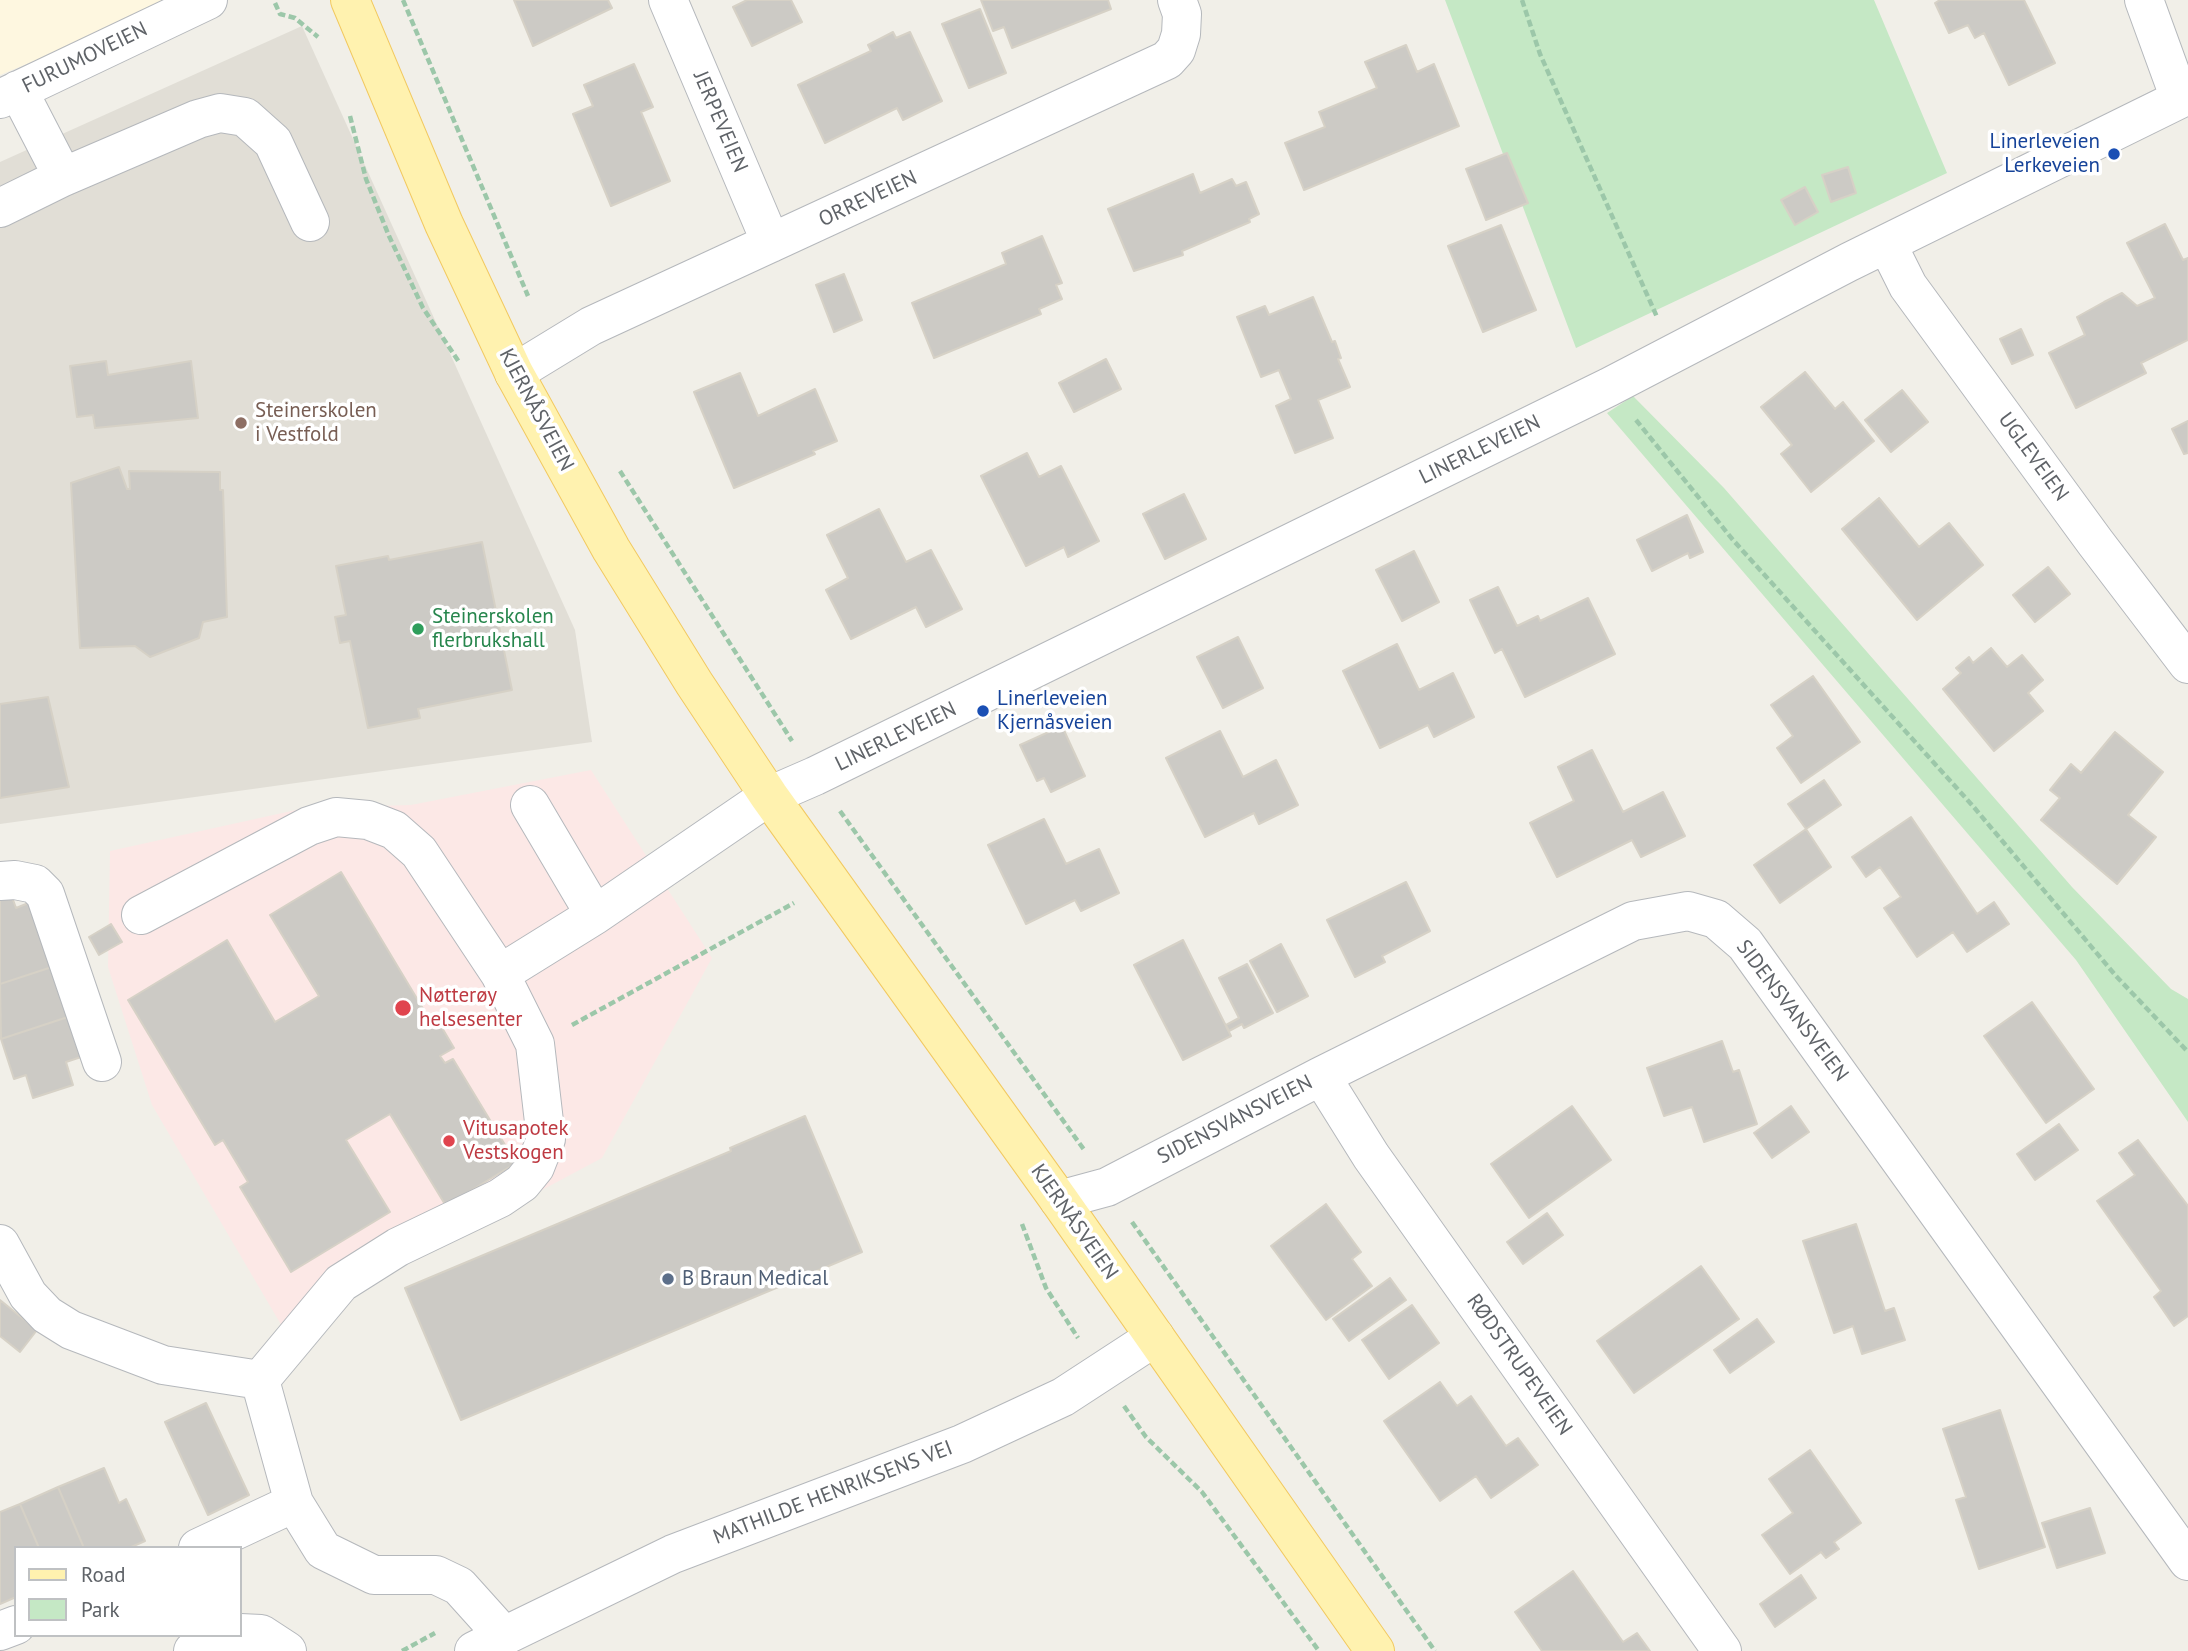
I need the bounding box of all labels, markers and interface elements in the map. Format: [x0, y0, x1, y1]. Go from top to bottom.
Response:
street label: FURUMOVEIEN [18, 17, 152, 99]
street label: JERPEVEIEN [687, 68, 753, 176]
place label: Linerleveien Lerkeveien [1990, 129, 2100, 179]
marker: Linerleveien Lerkeveien [2106, 146, 2122, 162]
street label: ORREVEIEN [815, 165, 921, 233]
street label: KJERNÅSVEIEN [493, 345, 579, 475]
place label: Steinerskolen i Vestfold [255, 398, 377, 448]
street label: UGLEVEIEN [1992, 408, 2074, 506]
street label: LINERLEVEIEN [1415, 410, 1545, 490]
marker: Steinerskolen i Vestfold [233, 415, 249, 431]
place label: Steinerskolen flerbrukshall [432, 604, 554, 654]
marker: Steinerskolen flerbrukshall [410, 621, 426, 637]
place label: Linerleveien Kjernåsveien [997, 686, 1112, 736]
street label: LINERLEVEIEN [831, 697, 961, 777]
marker: Linerleveien Kjernåsveien [975, 703, 991, 719]
street label: SIDENSVANSVEIEN [1731, 935, 1853, 1087]
place label: Nøtterøy helsesenter [419, 983, 522, 1033]
marker: Nøtterøy helsesenter [393, 998, 413, 1018]
street label: SIDENSVANSVEIEN [1153, 1070, 1317, 1170]
place label: Vitusapotek Vestskogen [463, 1116, 568, 1166]
marker: Vitusapotek Vestskogen [441, 1133, 457, 1149]
street label: KJERNÅSVEIEN [1025, 1160, 1123, 1284]
place label: B Braun Medical [682, 1266, 828, 1292]
marker: B Braun Medical [660, 1271, 676, 1287]
street label: RØDSTRUPEVEIEN [1461, 1290, 1577, 1440]
street label: MATHILDE HENRIKSENS VEI [710, 1436, 956, 1550]
legend [14, 1546, 242, 1637]
text: Road [81, 1561, 125, 1588]
text: Park [81, 1596, 120, 1623]

